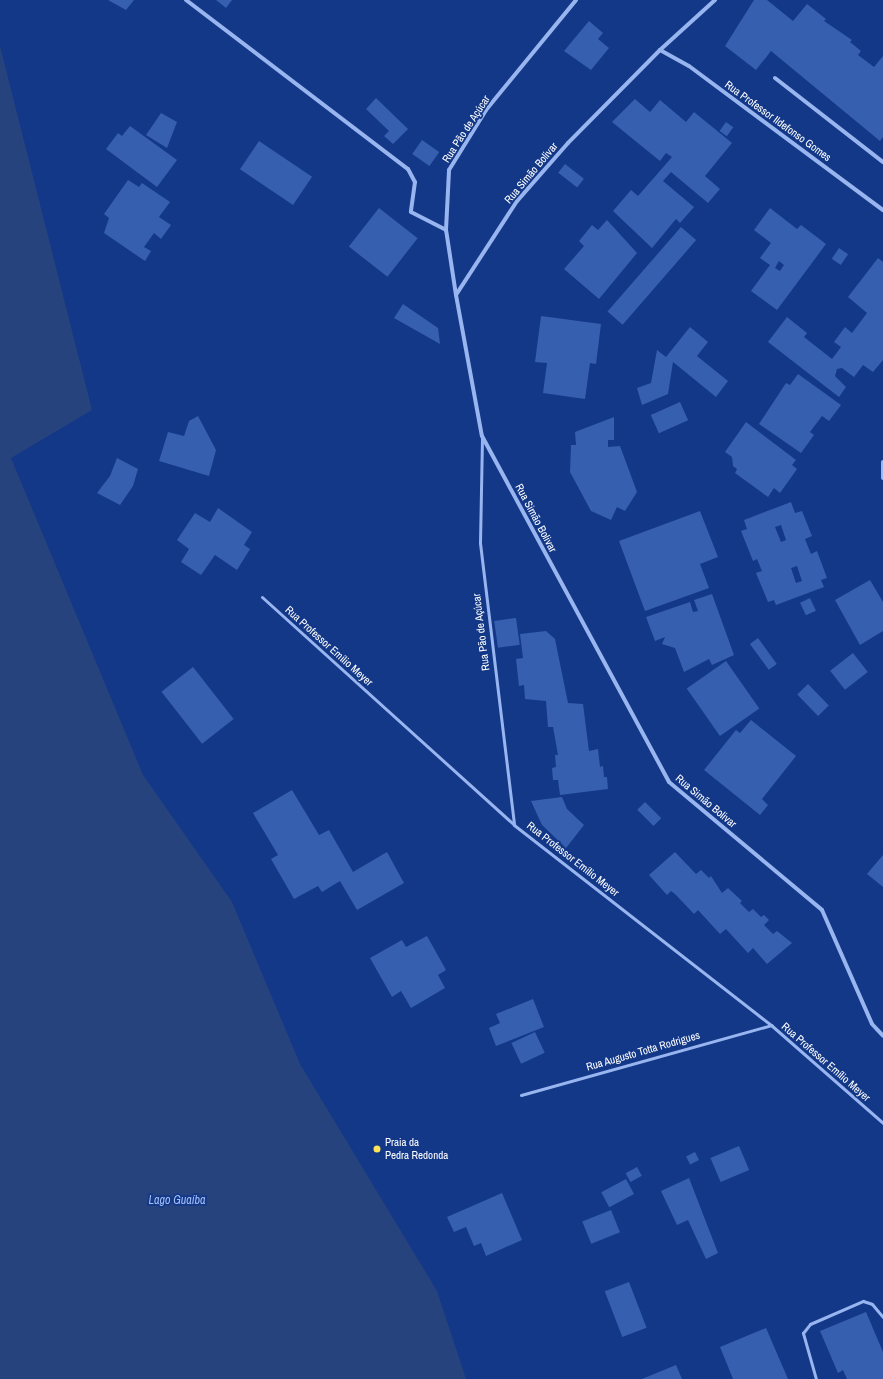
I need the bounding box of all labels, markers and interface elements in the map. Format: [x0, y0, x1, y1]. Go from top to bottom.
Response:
street label: Rua Professor Ildefonso Gomes [722, 78, 834, 164]
street label: Rua Pão de Açúcar [439, 93, 493, 165]
street label: Rua Simão Bolivar [502, 140, 560, 206]
street label: Rua Simão Bolivar [512, 481, 560, 555]
street label: Rua Pão de Açúcar [470, 592, 492, 672]
street label: Rua Professor Emílio Meyer [282, 603, 376, 689]
street label: Rua Simão Bolivar [673, 772, 739, 830]
street label: Rua Professor Emílio Meyer [524, 819, 622, 899]
street label: Rua Professor Emílio Meyer [779, 1020, 873, 1104]
street label: Rua Augusto Totta Rodrigues [584, 1028, 702, 1074]
place label: Praia da Pedra Redonda [385, 1136, 448, 1162]
marker: Praia da Pedra Redonda [372, 1144, 382, 1154]
water label: Lago Guaíba [149, 1194, 205, 1208]

